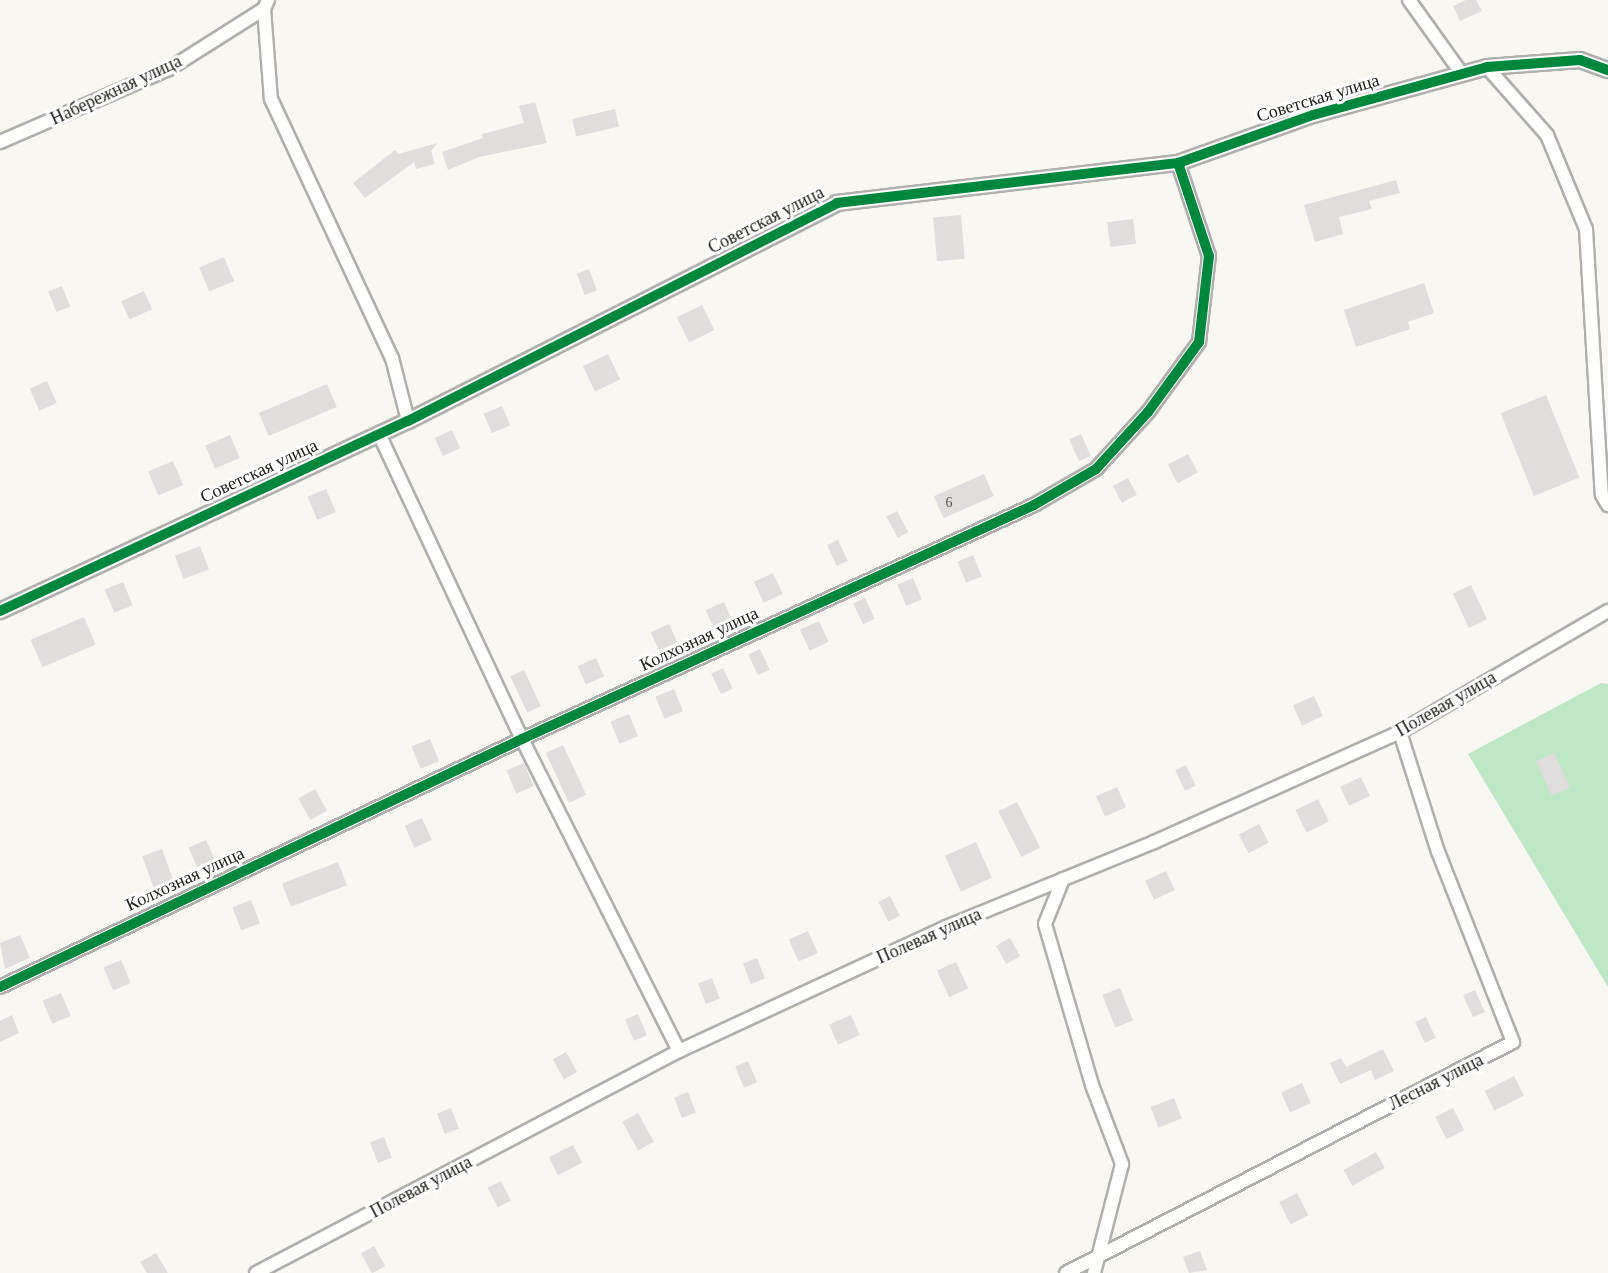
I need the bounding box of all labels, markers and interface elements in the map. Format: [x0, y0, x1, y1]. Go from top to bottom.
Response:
street label: Набережная улица [47, 50, 185, 130]
street label: Советская улица [1254, 69, 1382, 127]
street label: Советская улица [704, 182, 828, 258]
street label: Советская улица [197, 434, 321, 508]
house number: 6 [946, 495, 953, 511]
street label: Колхозная улица [636, 602, 762, 676]
street label: Полевая улица [1392, 667, 1500, 741]
street label: Колхозная улица [122, 842, 248, 916]
street label: Полевая улица [873, 903, 985, 969]
street label: Лесная улица [1385, 1049, 1487, 1115]
street label: Полевая улица [366, 1151, 476, 1223]

